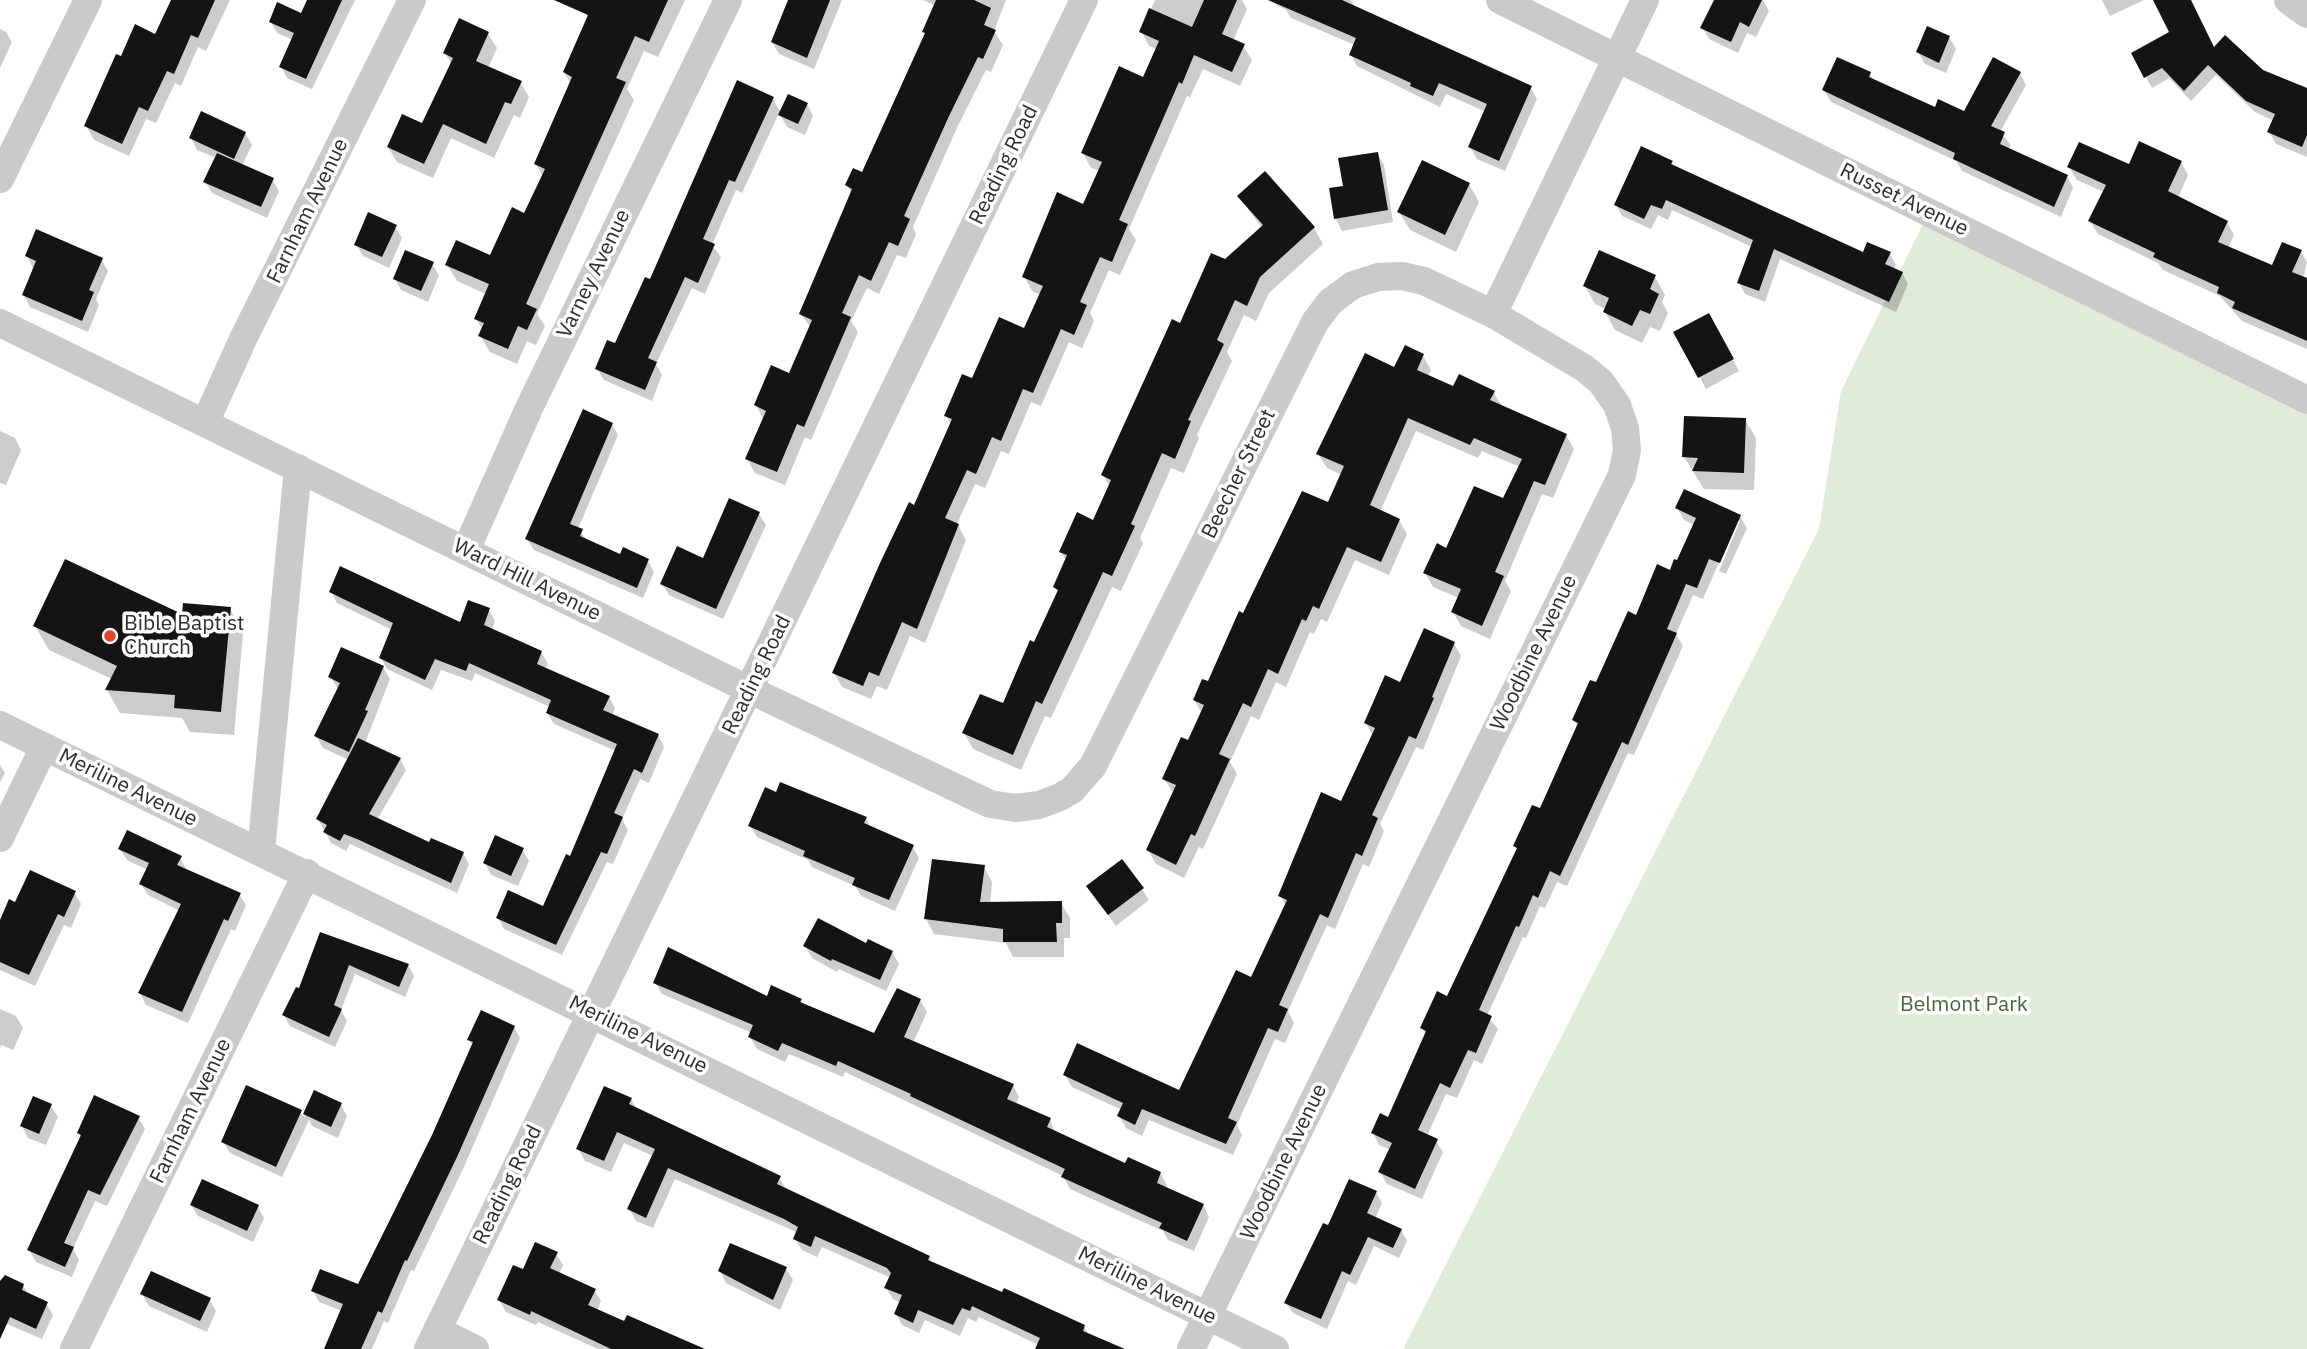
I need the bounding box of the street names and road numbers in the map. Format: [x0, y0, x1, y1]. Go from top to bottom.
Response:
street label: Reading Road [964, 101, 1044, 229]
street label: Farnham Avenue [262, 134, 354, 288]
street label: Russet Avenue [1836, 158, 1972, 242]
street label: Varney Avenue [552, 206, 636, 342]
street label: Beecher Street [1197, 405, 1281, 543]
street label: Ward Hill Avenue [449, 533, 605, 627]
street label: Woodbine Avenue [1485, 571, 1583, 735]
street label: Reading Road [717, 611, 797, 739]
street label: Meriline Avenue [55, 744, 201, 832]
street label: Meriline Avenue [565, 991, 711, 1079]
street label: Farnham Avenue [145, 1034, 237, 1188]
street label: Woodbine Avenue [1235, 1080, 1333, 1244]
street label: Reading Road [468, 1121, 548, 1249]
street label: Meriline Avenue [1074, 1242, 1220, 1330]

